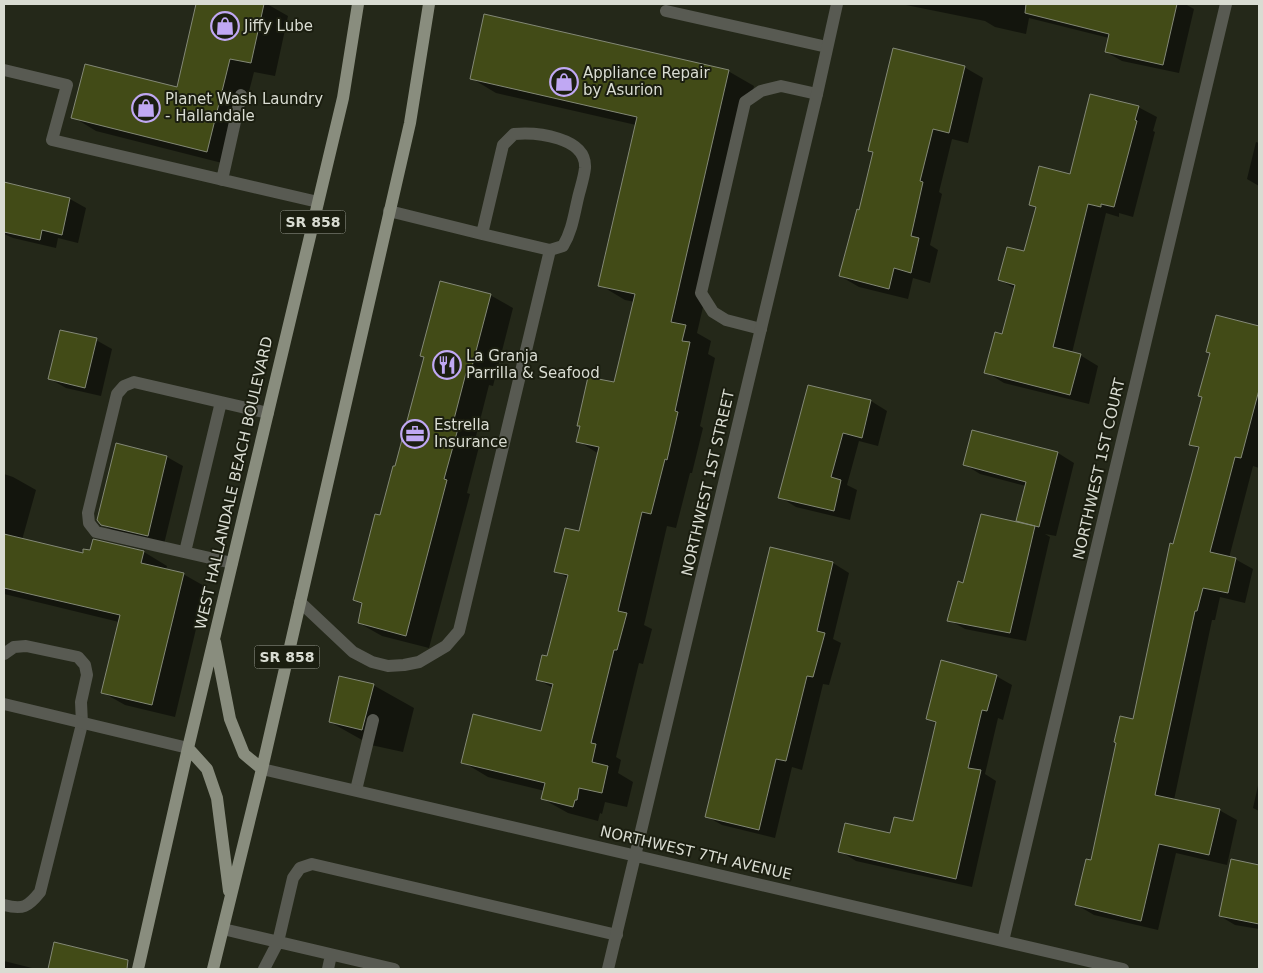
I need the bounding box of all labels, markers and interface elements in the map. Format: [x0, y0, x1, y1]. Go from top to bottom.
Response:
shop icon: Jiffy Lube [210, 11, 240, 41]
place label: Jiffy Lube [243, 17, 313, 35]
place label: Appliance Repair by Asurion [583, 64, 710, 99]
shop icon: Appliance Repair by Asurion [549, 67, 579, 97]
place label: Planet Wash Laundry - Hallandale [165, 90, 323, 125]
shop icon: Planet Wash Laundry - Hallandale [131, 93, 161, 123]
road number: SR 858 [280, 210, 346, 233]
street label: WEST HALLANDALE BEACH BOULEVARD [191, 335, 277, 631]
place label: La Granja Parrilla & Seafood [466, 347, 600, 382]
restaurant icon: La Granja Parrilla & Seafood [432, 350, 462, 380]
street label: NORTHWEST 1ST COURT [1069, 376, 1129, 561]
street label: NORTHWEST 1ST STREET [678, 387, 738, 578]
place label: Estrella Insurance [434, 416, 508, 451]
office icon: Estrella Insurance [400, 419, 430, 449]
road number: SR 858 [254, 646, 320, 669]
street label: NORTHWEST 7TH AVENUE [598, 822, 794, 884]

